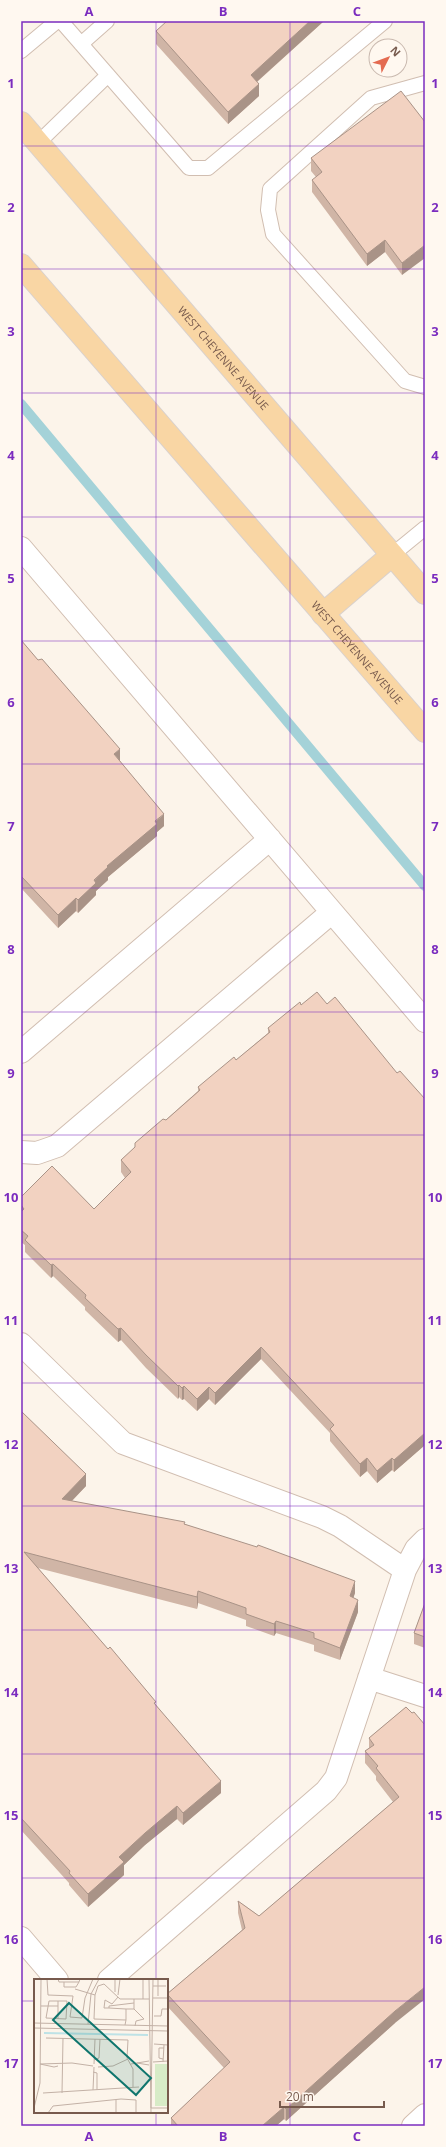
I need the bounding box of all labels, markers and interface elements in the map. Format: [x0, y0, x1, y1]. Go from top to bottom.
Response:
text: A [85, 2, 94, 20]
text: B [219, 2, 228, 20]
text: C [353, 2, 361, 20]
north arrow [368, 38, 408, 78]
text: N [387, 43, 404, 59]
text: 1 [7, 74, 15, 92]
text: 1 [431, 74, 439, 92]
text: 2 [7, 198, 15, 216]
text: 2 [431, 198, 439, 216]
street label: WEST CHEYENNE AVENUE [175, 303, 272, 413]
text: 3 [7, 322, 15, 340]
text: 3 [431, 322, 439, 340]
text: 4 [7, 446, 15, 464]
text: 4 [431, 446, 439, 464]
text: 5 [7, 569, 15, 587]
text: 5 [431, 569, 439, 587]
street label: WEST CHEYENNE AVENUE [308, 597, 406, 707]
text: 6 [7, 693, 15, 711]
text: 6 [431, 693, 439, 711]
text: 7 [7, 817, 15, 835]
text: 7 [431, 817, 439, 835]
text: 8 [7, 940, 15, 958]
text: 8 [431, 940, 439, 958]
text: 9 [7, 1064, 15, 1082]
text: 9 [431, 1064, 439, 1082]
text: 10 [4, 1188, 18, 1206]
text: 10 [428, 1188, 442, 1206]
text: 11 [4, 1311, 18, 1329]
text: 11 [428, 1311, 442, 1329]
text: 12 [4, 1435, 19, 1453]
text: 12 [428, 1435, 443, 1453]
text: 13 [4, 1559, 18, 1577]
text: 13 [428, 1559, 442, 1577]
text: 14 [4, 1683, 19, 1701]
text: 14 [428, 1683, 443, 1701]
text: 15 [4, 1806, 18, 1824]
text: 15 [428, 1806, 442, 1824]
text: 16 [4, 1930, 19, 1948]
text: 16 [428, 1930, 443, 1948]
inset map [34, 1979, 168, 2113]
text: 17 [4, 2054, 19, 2072]
text: 17 [428, 2054, 443, 2072]
scale bar [280, 2083, 384, 2109]
text: 20 m [286, 2088, 314, 2105]
text: A [85, 2127, 94, 2145]
text: B [219, 2127, 228, 2145]
text: C [353, 2127, 361, 2145]

